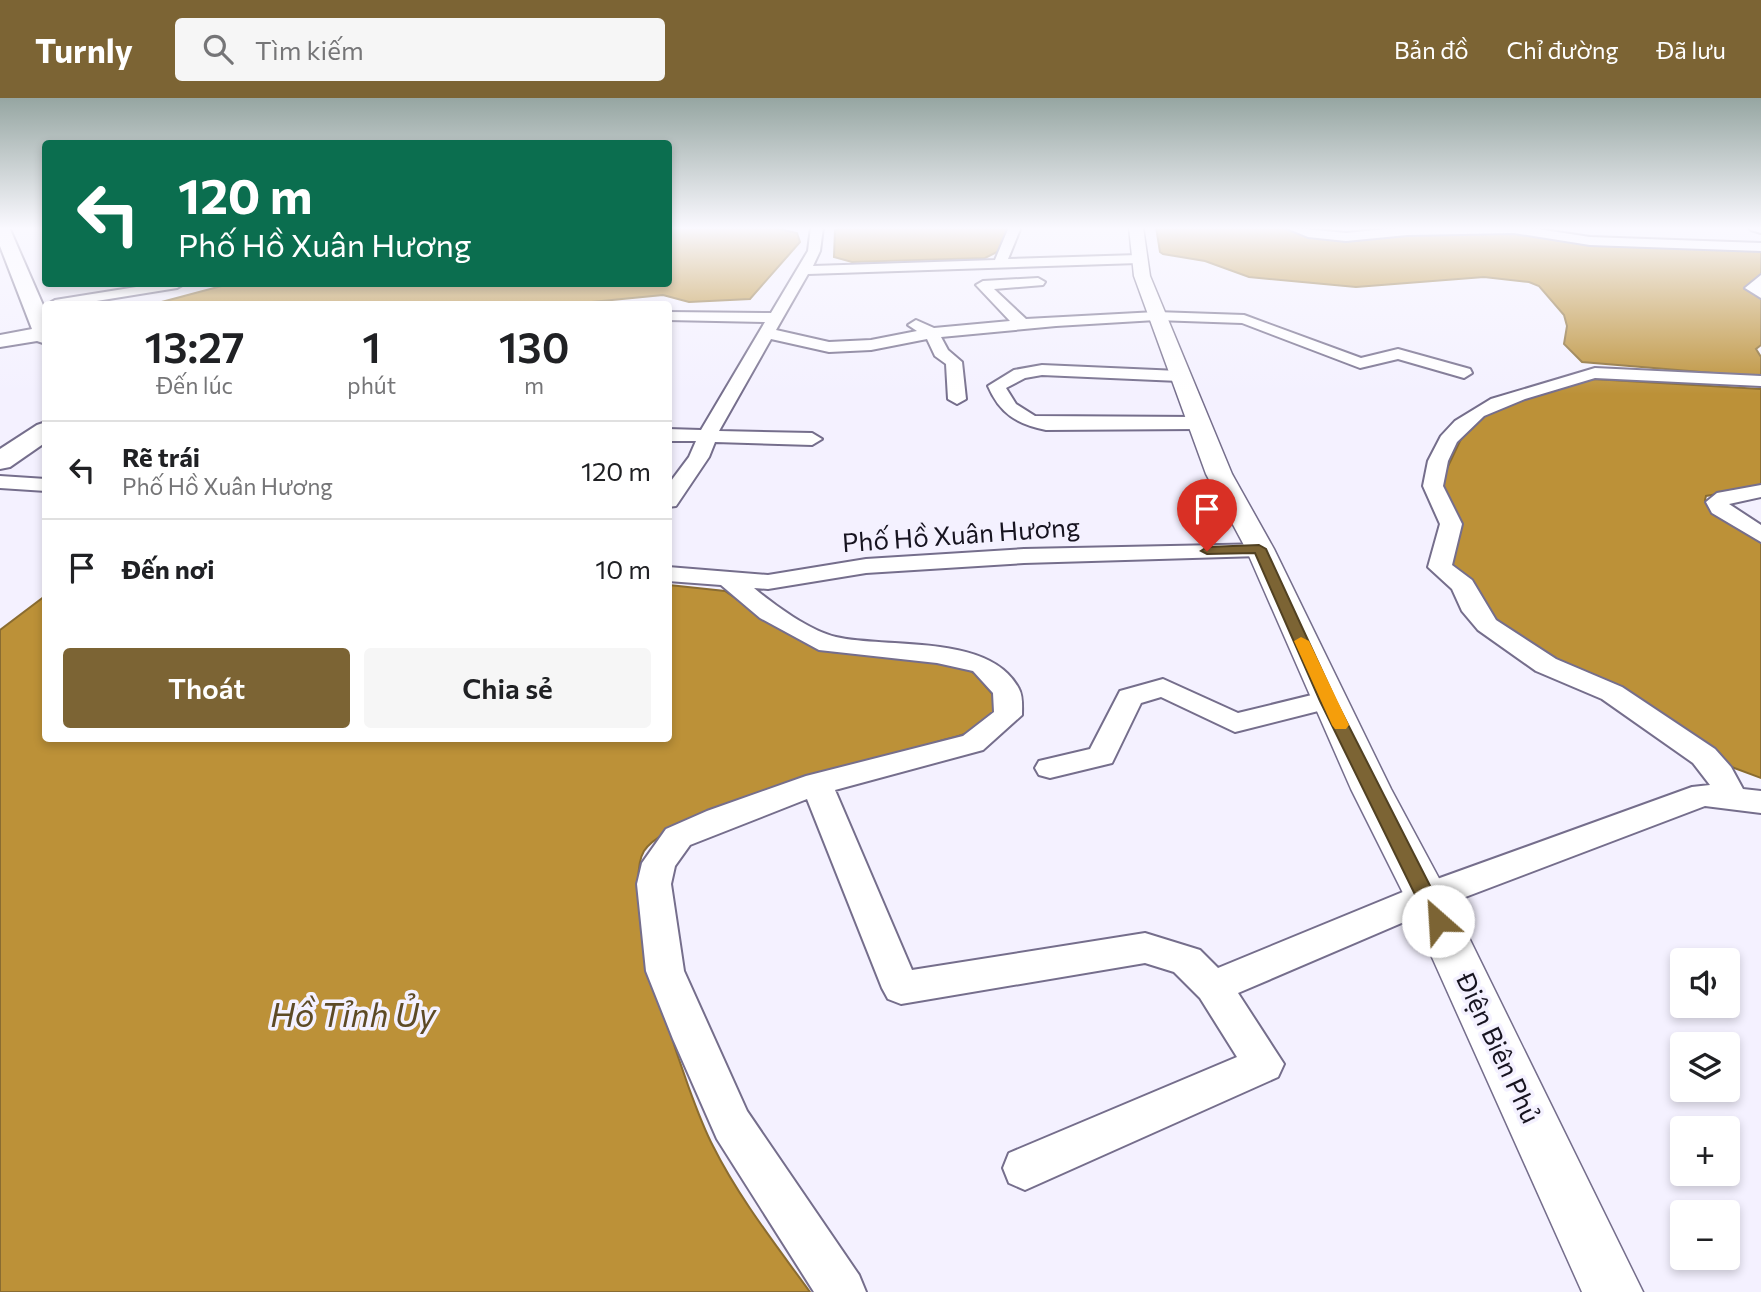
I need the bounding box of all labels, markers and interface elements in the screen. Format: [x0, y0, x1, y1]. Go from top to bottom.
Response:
search box [175, 18, 665, 81]
text: Turnly [35, 29, 133, 70]
icon: search [199, 30, 237, 68]
text: Tìm kiếm [255, 34, 364, 65]
text: Bản đồ [1394, 35, 1469, 64]
text: Chỉ đường [1507, 35, 1618, 64]
text: Đã lưu [1656, 35, 1726, 64]
text: 120 m [178, 164, 312, 224]
icon: left [63, 168, 154, 259]
text: Phố Hồ Xuân Hương [178, 224, 471, 264]
text: 13:27 [145, 320, 245, 372]
text: 1 [362, 320, 381, 372]
text: 130 [499, 320, 569, 372]
text: Đến lúc [156, 371, 233, 399]
text: phút [347, 371, 396, 399]
text: m [524, 371, 544, 399]
text: Rẽ trái [122, 441, 200, 472]
icon: left [63, 451, 101, 489]
text: 120 m [581, 455, 651, 486]
text: Phố Hồ Xuân Hương [122, 472, 333, 500]
pin [1177, 479, 1237, 551]
icon: arrive [1188, 490, 1226, 528]
street label: Phố Hồ Xuân Hương [841, 510, 1081, 557]
icon: arrive [63, 549, 101, 587]
text: Đến nơi [122, 553, 215, 584]
text: 10 m [595, 553, 651, 584]
button: Thoát [63, 648, 350, 728]
button: Chia sẻ [364, 648, 651, 728]
position arrow [1401, 884, 1475, 958]
map controls [1670, 948, 1740, 1270]
button: sound [1670, 948, 1740, 1018]
street label: Điện Biên Phủ [1451, 966, 1548, 1127]
water label: Hồ Tỉnh Ủy [270, 993, 437, 1034]
button: layers [1670, 1032, 1740, 1102]
button: + [1670, 1116, 1740, 1186]
button: − [1670, 1200, 1740, 1270]

